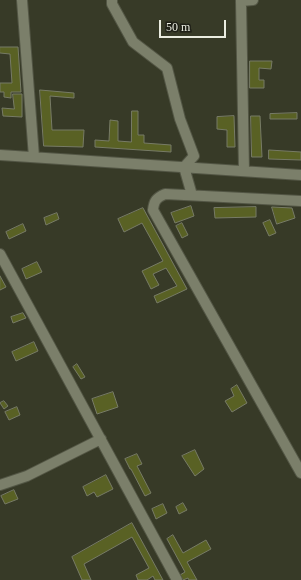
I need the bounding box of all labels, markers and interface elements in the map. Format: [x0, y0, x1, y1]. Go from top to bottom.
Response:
scale bar [161, 12, 228, 38]
text: 50 m [166, 20, 190, 34]

